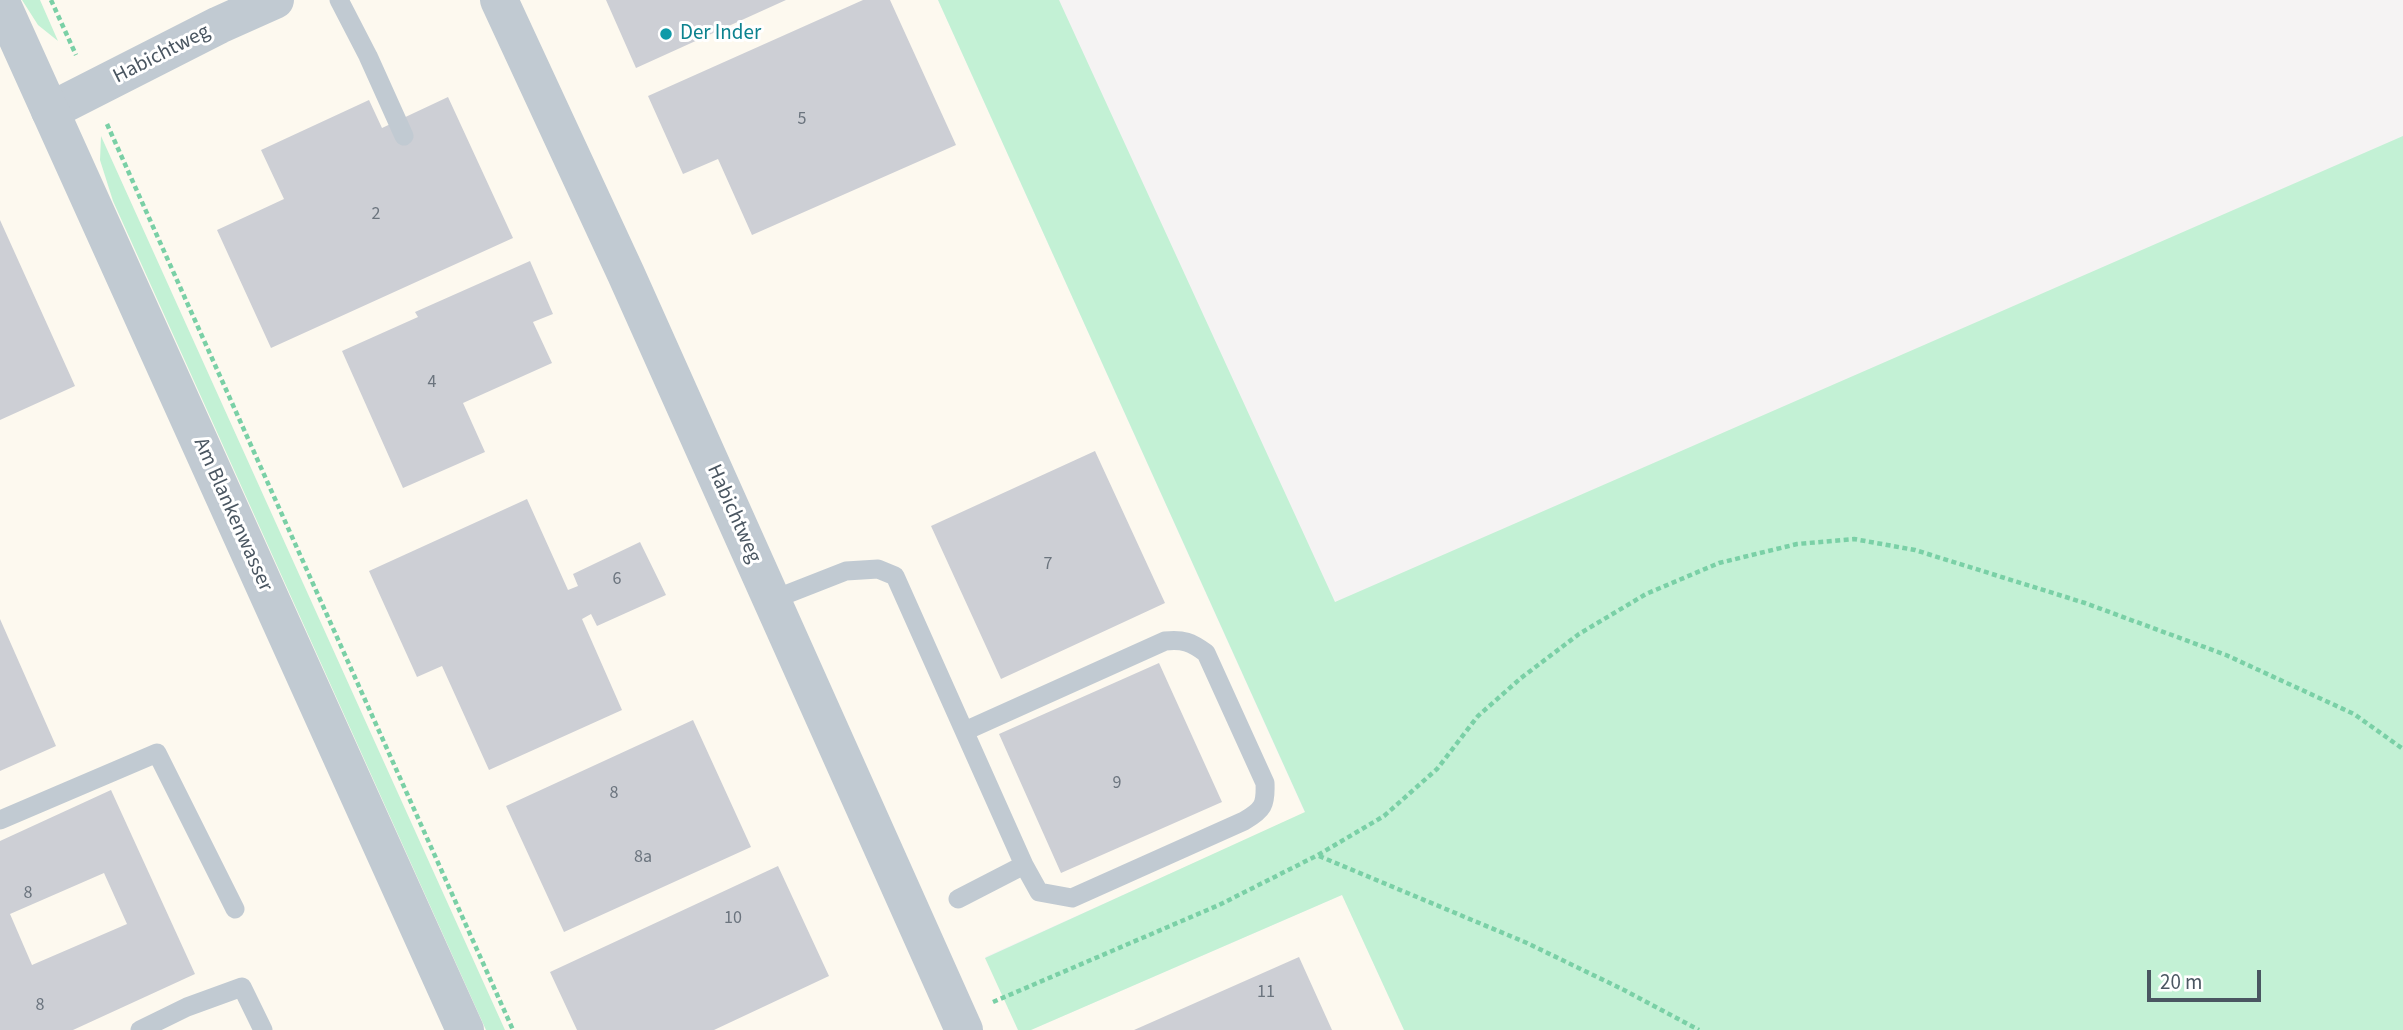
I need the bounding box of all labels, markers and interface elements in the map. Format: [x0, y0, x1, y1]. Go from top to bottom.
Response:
street label: Habichtweg [110, 20, 214, 90]
place label: Der Inder [680, 21, 761, 47]
marker: Der Inder [658, 26, 674, 42]
house number: 5 [798, 109, 806, 131]
house number: 2 [372, 204, 380, 226]
house number: 4 [428, 372, 436, 394]
street label: Am Blankenwasser [187, 434, 277, 596]
street label: Habichtweg [700, 461, 766, 567]
house number: 7 [1044, 554, 1052, 576]
house number: 6 [613, 569, 621, 591]
house number: 9 [1113, 773, 1121, 795]
house number: 8 [610, 783, 618, 805]
house number: 8a [634, 847, 652, 869]
house number: 8 [24, 883, 32, 905]
house number: 10 [724, 908, 742, 930]
scale bar [2151, 956, 2265, 1000]
text: 20 m [2160, 967, 2202, 997]
house number: 11 [1257, 982, 1275, 1004]
house number: 8 [36, 995, 44, 1017]

